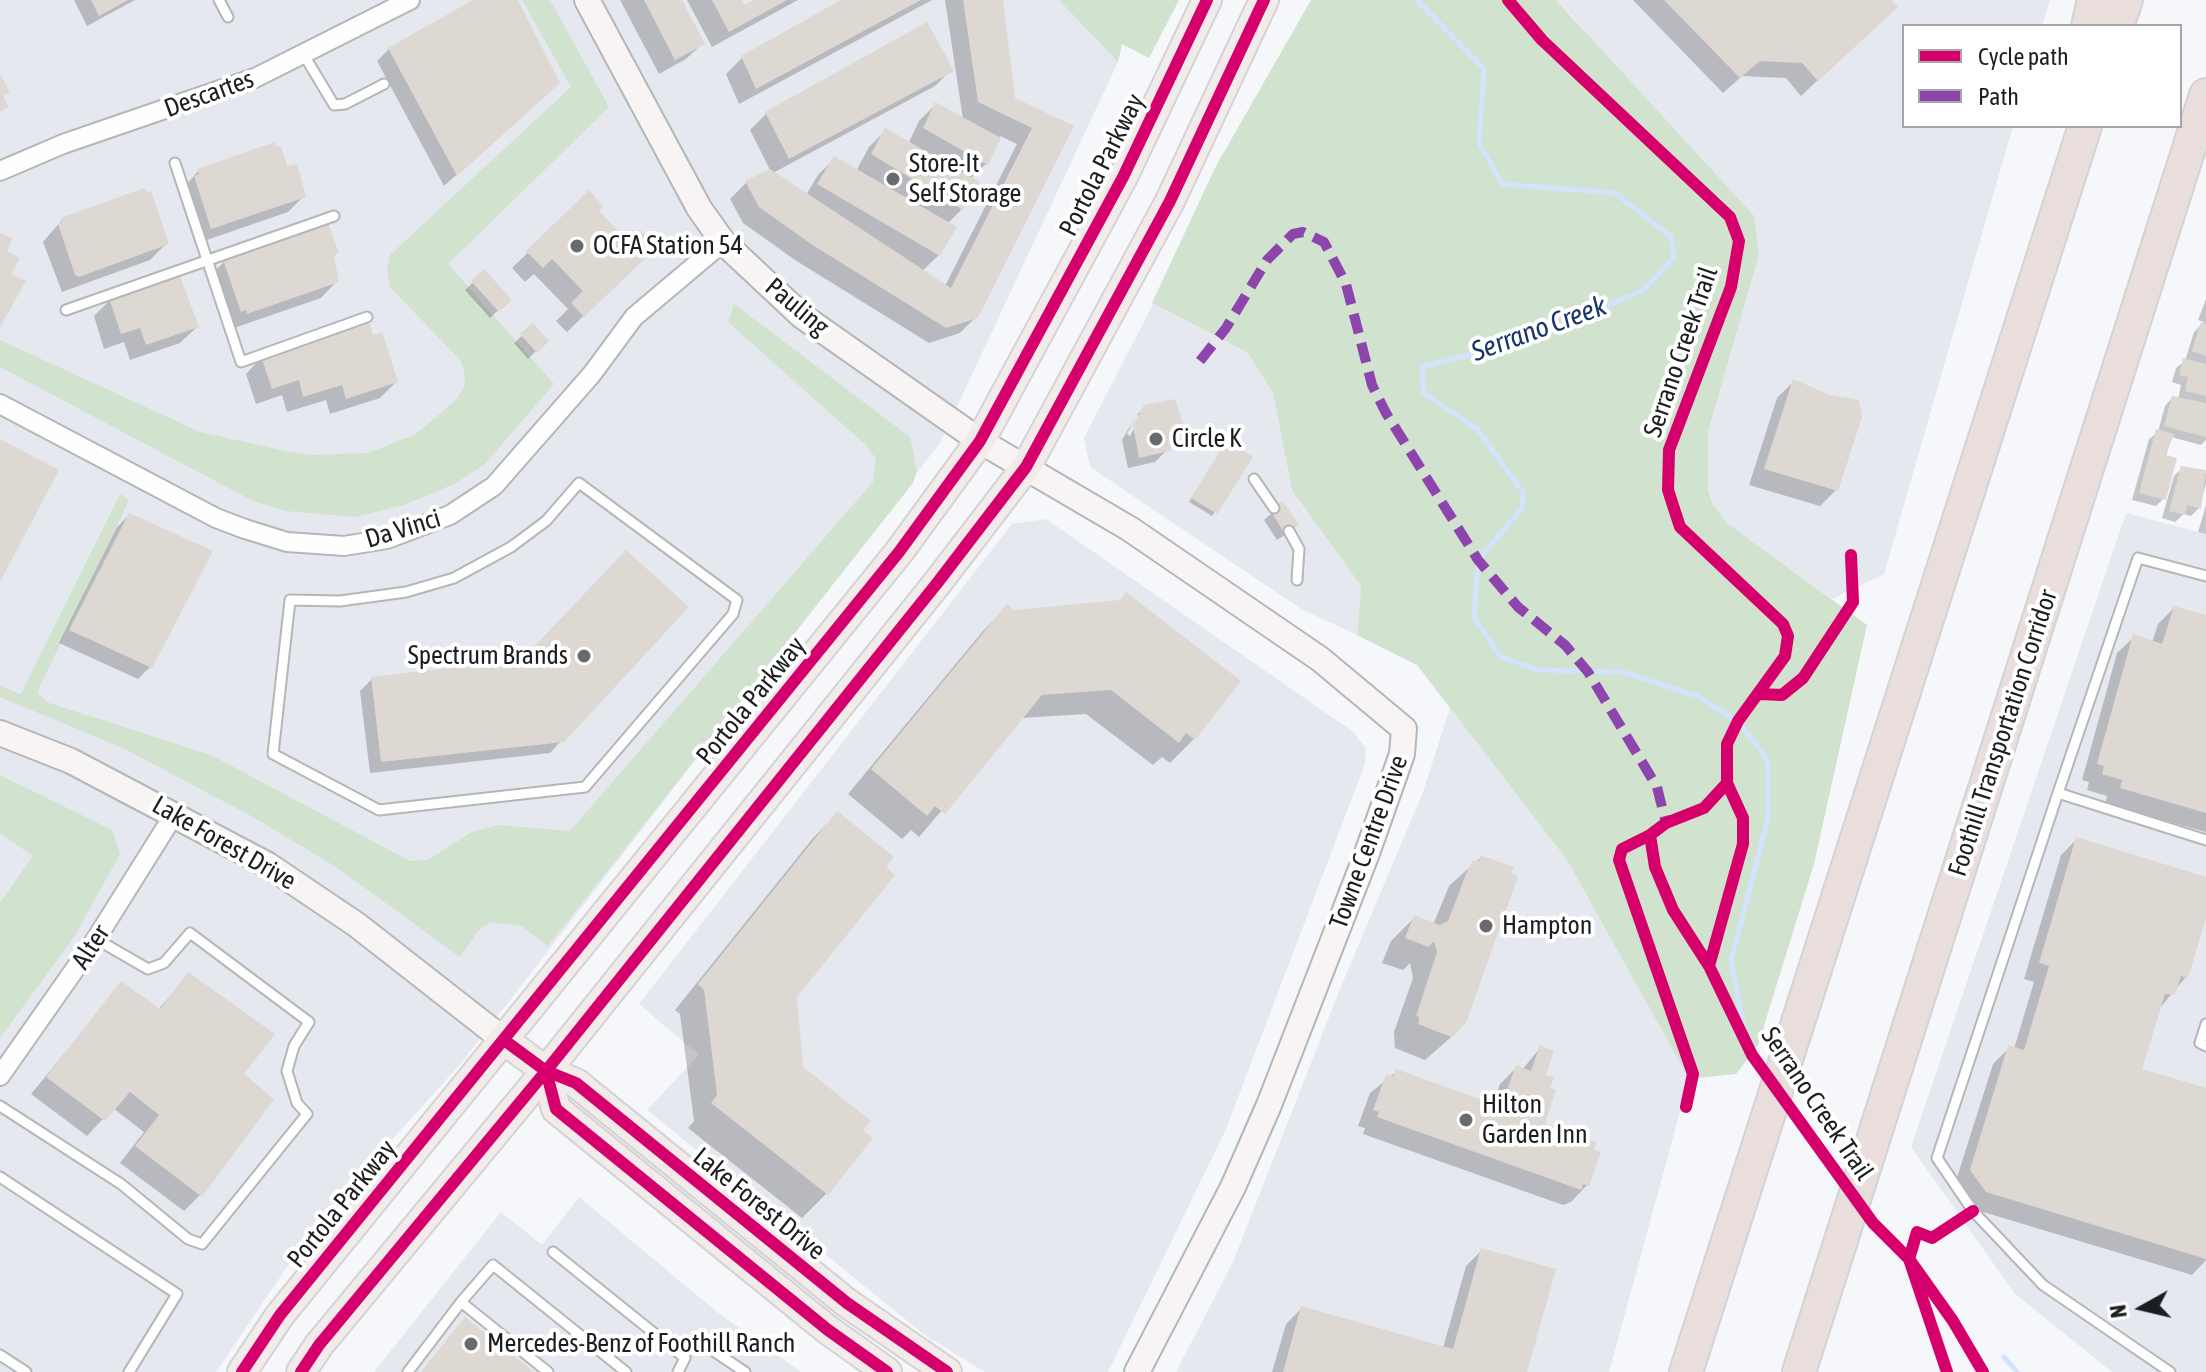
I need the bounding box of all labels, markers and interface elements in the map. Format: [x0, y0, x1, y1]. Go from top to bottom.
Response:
legend [1902, 24, 2182, 128]
text: Cycle path [1978, 43, 2069, 70]
street label: Descartes [160, 63, 258, 125]
text: Path [1978, 83, 2019, 110]
street label: Portola Parkway [1053, 89, 1151, 241]
place label: Store-It Self Storage [909, 148, 1021, 210]
marker: Store-It Self Storage [884, 170, 902, 188]
place label: OCFA Station 54 [593, 230, 743, 262]
marker: OCFA Station 54 [568, 237, 586, 255]
street label: Serrano Creek Trail [1637, 263, 1725, 441]
street label: Pauling [759, 271, 835, 343]
water label: Serrano Creek [1467, 289, 1611, 369]
place label: Circle K [1172, 423, 1242, 455]
marker: Circle K [1147, 430, 1165, 448]
street label: Da Vinci [362, 503, 444, 555]
street label: Foothill Transportation Corridor [1942, 586, 2064, 880]
street label: Portola Parkway [690, 631, 812, 771]
place label: Spectrum Brands [408, 640, 568, 672]
marker: Spectrum Brands [575, 647, 593, 665]
street label: Towne Centre Drive [1323, 751, 1415, 933]
street label: Lake Forest Drive [147, 789, 301, 897]
place label: Hampton [1502, 910, 1592, 942]
marker: Hampton [1477, 917, 1495, 935]
street label: Alter [65, 919, 117, 975]
street label: Serrano Creek Trail [1754, 1022, 1880, 1186]
place label: Hilton Garden Inn [1482, 1089, 1588, 1150]
marker: Hilton Garden Inn [1457, 1111, 1475, 1129]
street label: Portola Parkway [281, 1134, 403, 1274]
street label: Lake Forest Drive [687, 1141, 831, 1267]
north arrow [2102, 1268, 2182, 1348]
text: N [2104, 1303, 2132, 1320]
place label: Mercedes-Benz of Foothill Ranch [487, 1328, 795, 1360]
marker: Mercedes-Benz of Foothill Ranch [462, 1335, 480, 1353]

